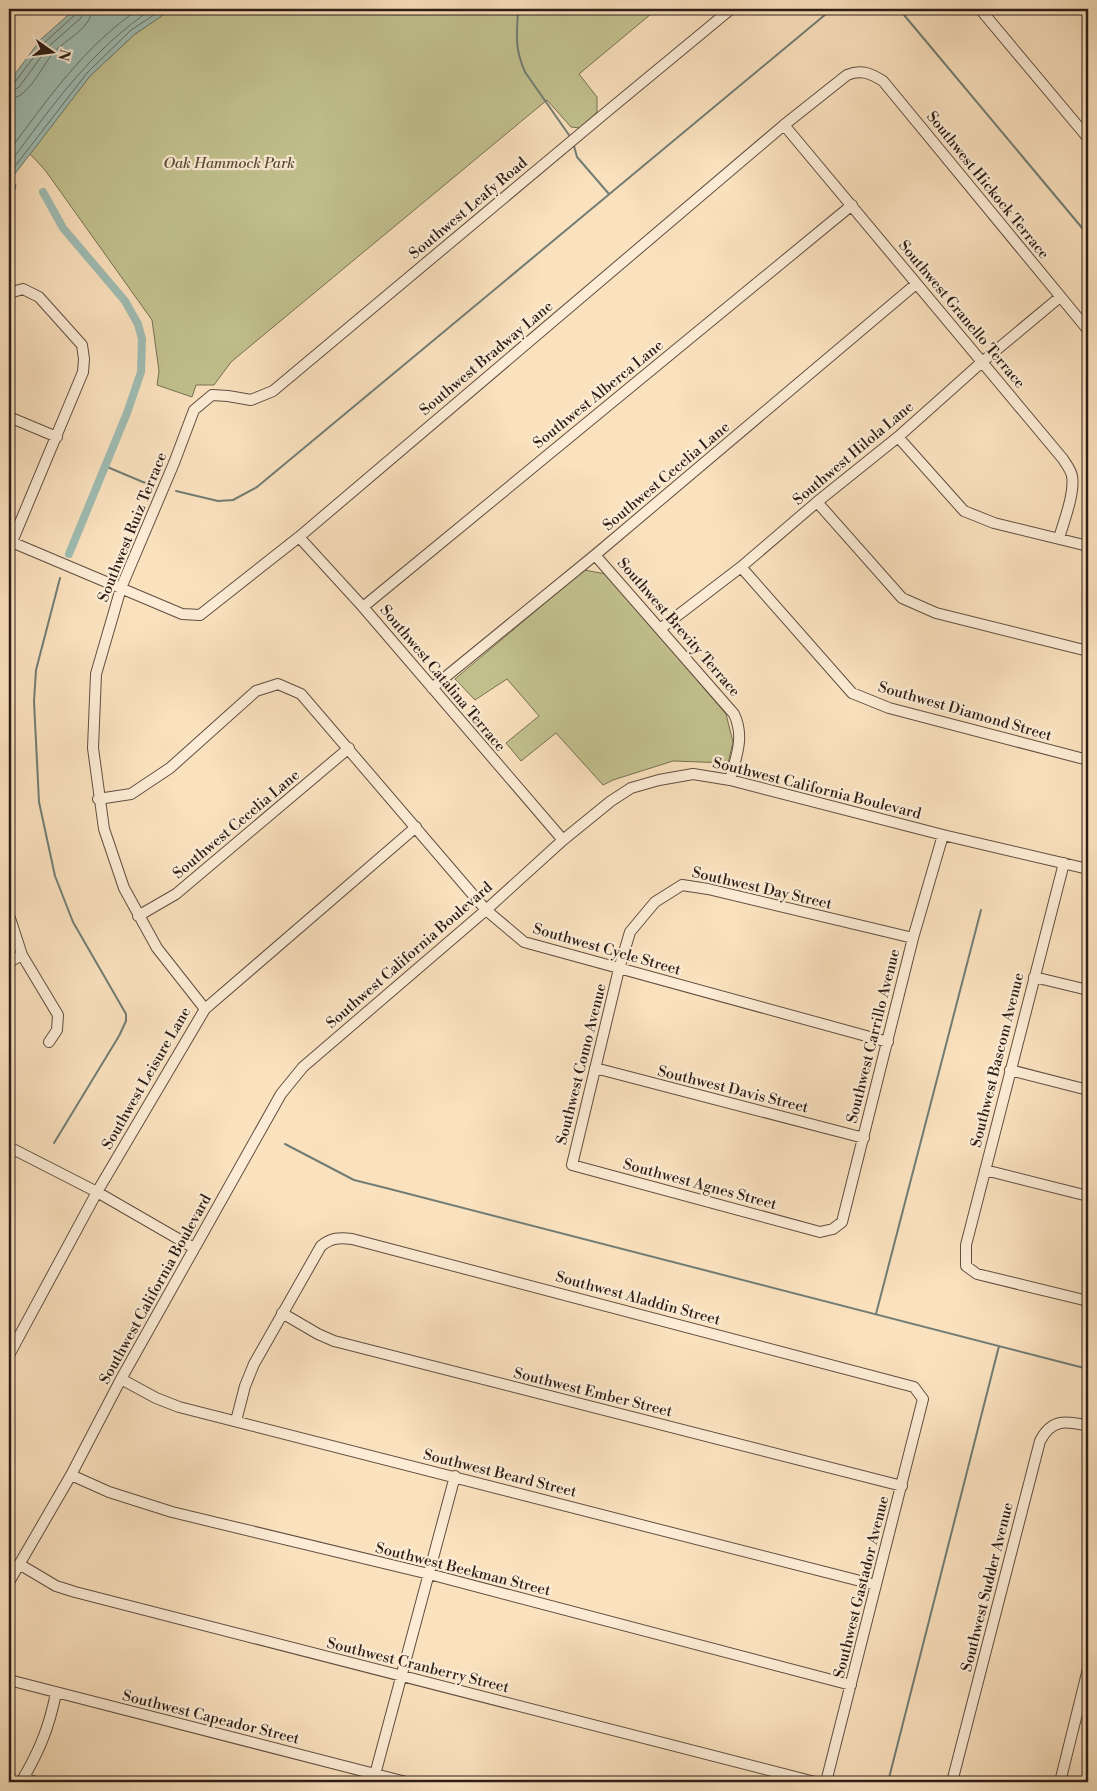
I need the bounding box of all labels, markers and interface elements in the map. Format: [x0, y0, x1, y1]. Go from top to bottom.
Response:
north arrow [28, 28, 78, 78]
text: N [54, 47, 74, 62]
street label: Southwest Hickock Terrace [922, 108, 1053, 263]
street label: Southwest Leafy Road [405, 153, 532, 263]
park label: Oak Hammock Park [163, 154, 295, 173]
street label: Southwest Granello Terrace [894, 236, 1029, 392]
street label: Southwest Bradway Lane [416, 297, 557, 420]
street label: Southwest Alberca Lane [529, 336, 667, 453]
street label: Southwest Hilola Lane [789, 397, 918, 509]
street label: Southwest Cecelia Lane [599, 418, 734, 535]
street label: Southwest Ruiz Terrace [94, 450, 171, 605]
street label: Southwest Brevity Terrace [613, 554, 744, 701]
street label: Southwest Catalina Terrace [376, 601, 510, 756]
street label: Southwest Diamond Street [876, 678, 1055, 746]
street label: Southwest California Boulevard [711, 753, 924, 824]
street label: Southwest Cecelia Lane [169, 766, 304, 883]
street label: Southwest Day Street [690, 863, 834, 914]
street label: Southwest California Boulevard [322, 878, 497, 1033]
street label: Southwest Cycle Street [531, 919, 684, 980]
street label: Southwest Carrillo Avenue [843, 947, 904, 1125]
street label: Southwest Bascom Avenue [967, 971, 1028, 1149]
street label: Southwest Como Avenue [552, 981, 611, 1147]
street label: Southwest Leisure Lane [98, 1004, 195, 1153]
street label: Southwest Davis Street [655, 1062, 811, 1118]
street label: Southwest Agnes Street [621, 1155, 779, 1214]
street label: Southwest California Boulevard [95, 1190, 216, 1388]
street label: Southwest Aladdin Street [553, 1267, 723, 1330]
street label: Southwest Ember Street [512, 1364, 675, 1422]
street label: Southwest Beard Street [421, 1445, 579, 1502]
street label: Southwest Gastador Avenue [830, 1494, 893, 1680]
street label: Southwest Sudder Avenue [957, 1501, 1018, 1674]
street label: Southwest Beekman Street [373, 1539, 553, 1601]
street label: Southwest Cranberry Street [325, 1634, 512, 1698]
street label: Southwest Capeador Street [120, 1686, 302, 1749]

